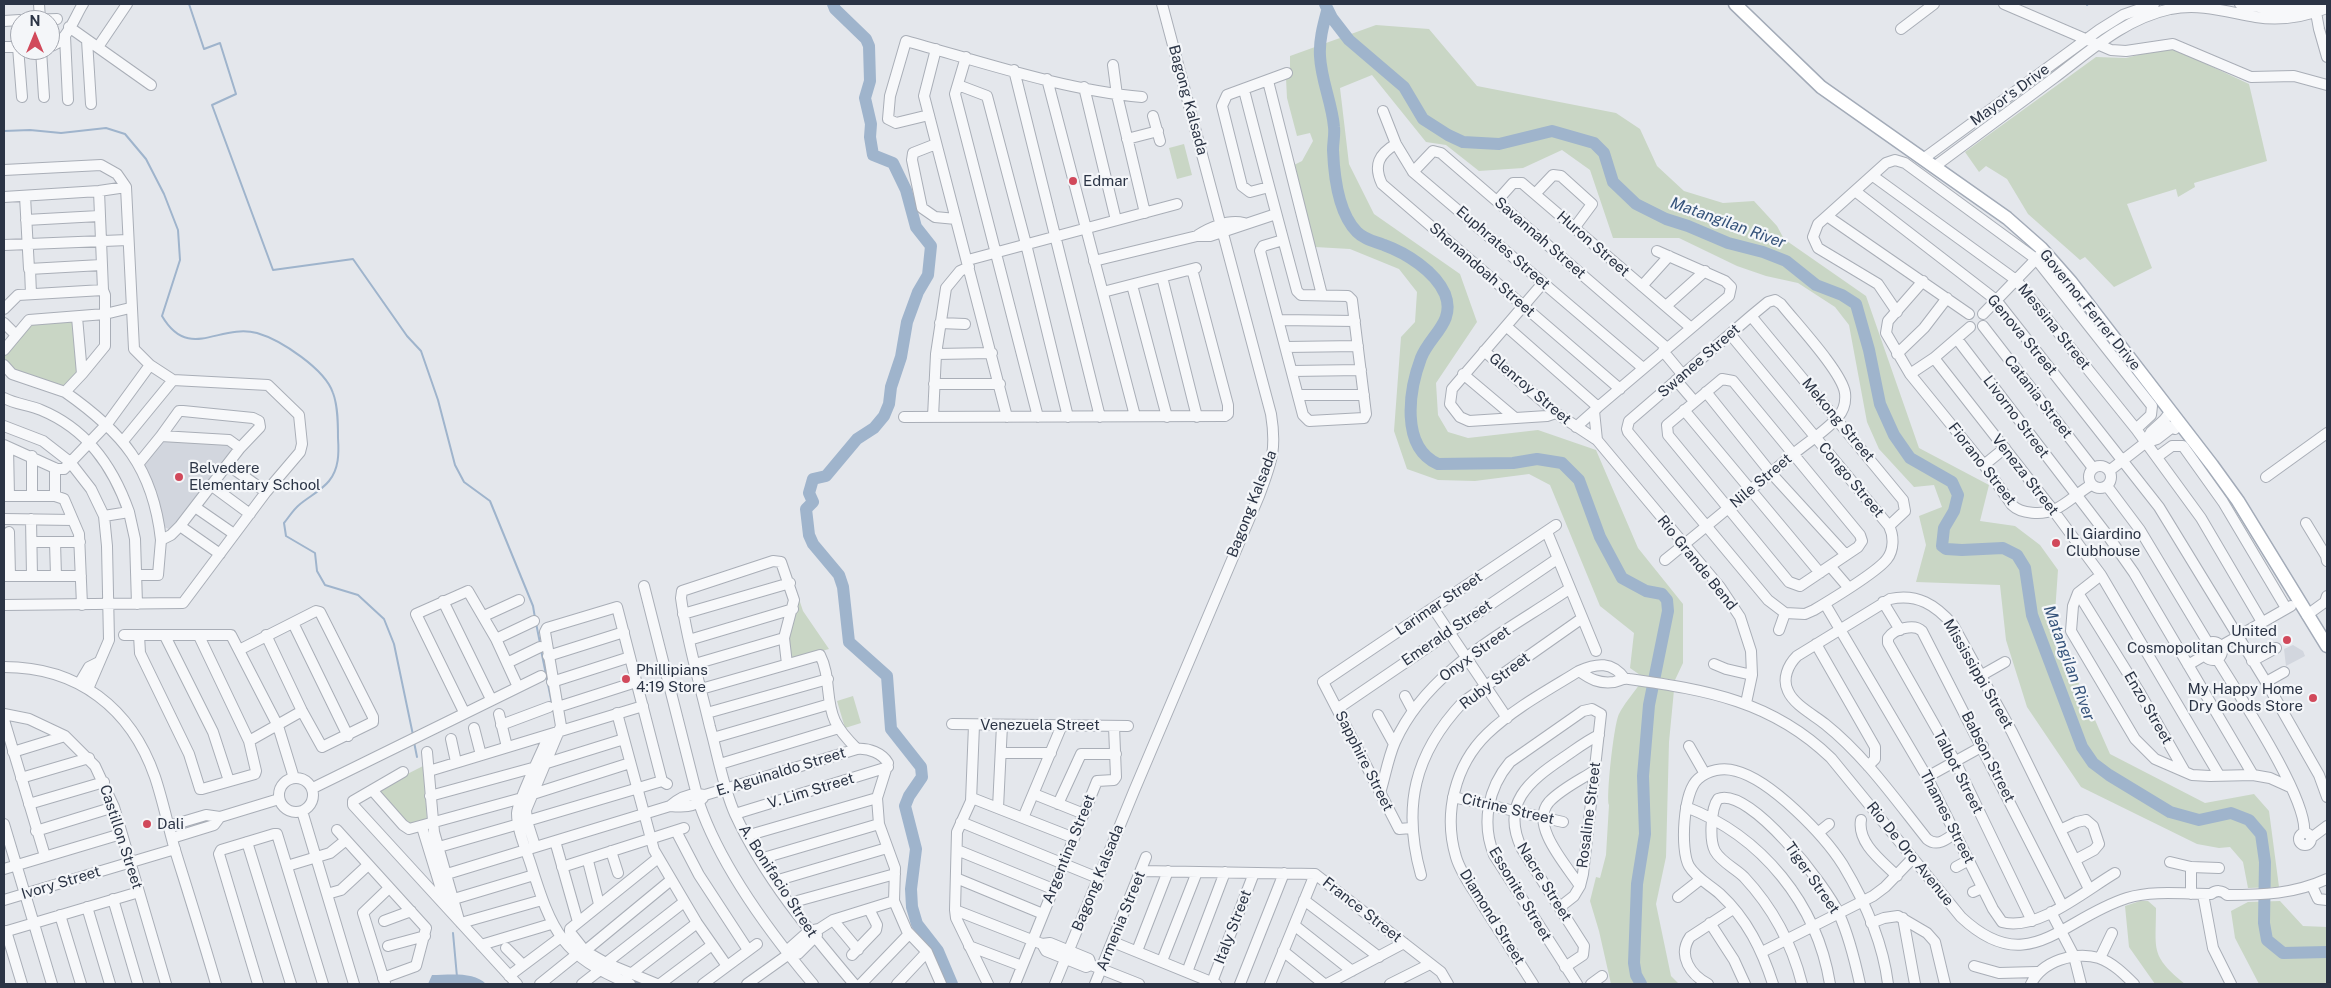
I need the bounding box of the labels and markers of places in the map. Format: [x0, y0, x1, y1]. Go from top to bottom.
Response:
place label: Edmar [1083, 172, 1128, 190]
marker: Edmar [1067, 175, 1079, 187]
place label: Belvedere Elementary School [189, 459, 321, 494]
marker: Belvedere Elementary School [173, 471, 185, 483]
place label: IL Giardino Clubhouse [2066, 525, 2141, 560]
marker: IL Giardino Clubhouse [2050, 537, 2062, 549]
place label: United Cosmopolitan Church [2127, 622, 2277, 657]
marker: United Cosmopolitan Church [2281, 634, 2293, 646]
place label: Phillipians 4:19 Store [636, 661, 708, 696]
marker: Phillipians 4:19 Store [620, 673, 632, 685]
place label: My Happy Home Dry Goods Store [2188, 680, 2303, 715]
marker: My Happy Home Dry Goods Store [2307, 692, 2319, 704]
place label: Dali [157, 815, 184, 833]
marker: Dali [141, 818, 153, 830]

